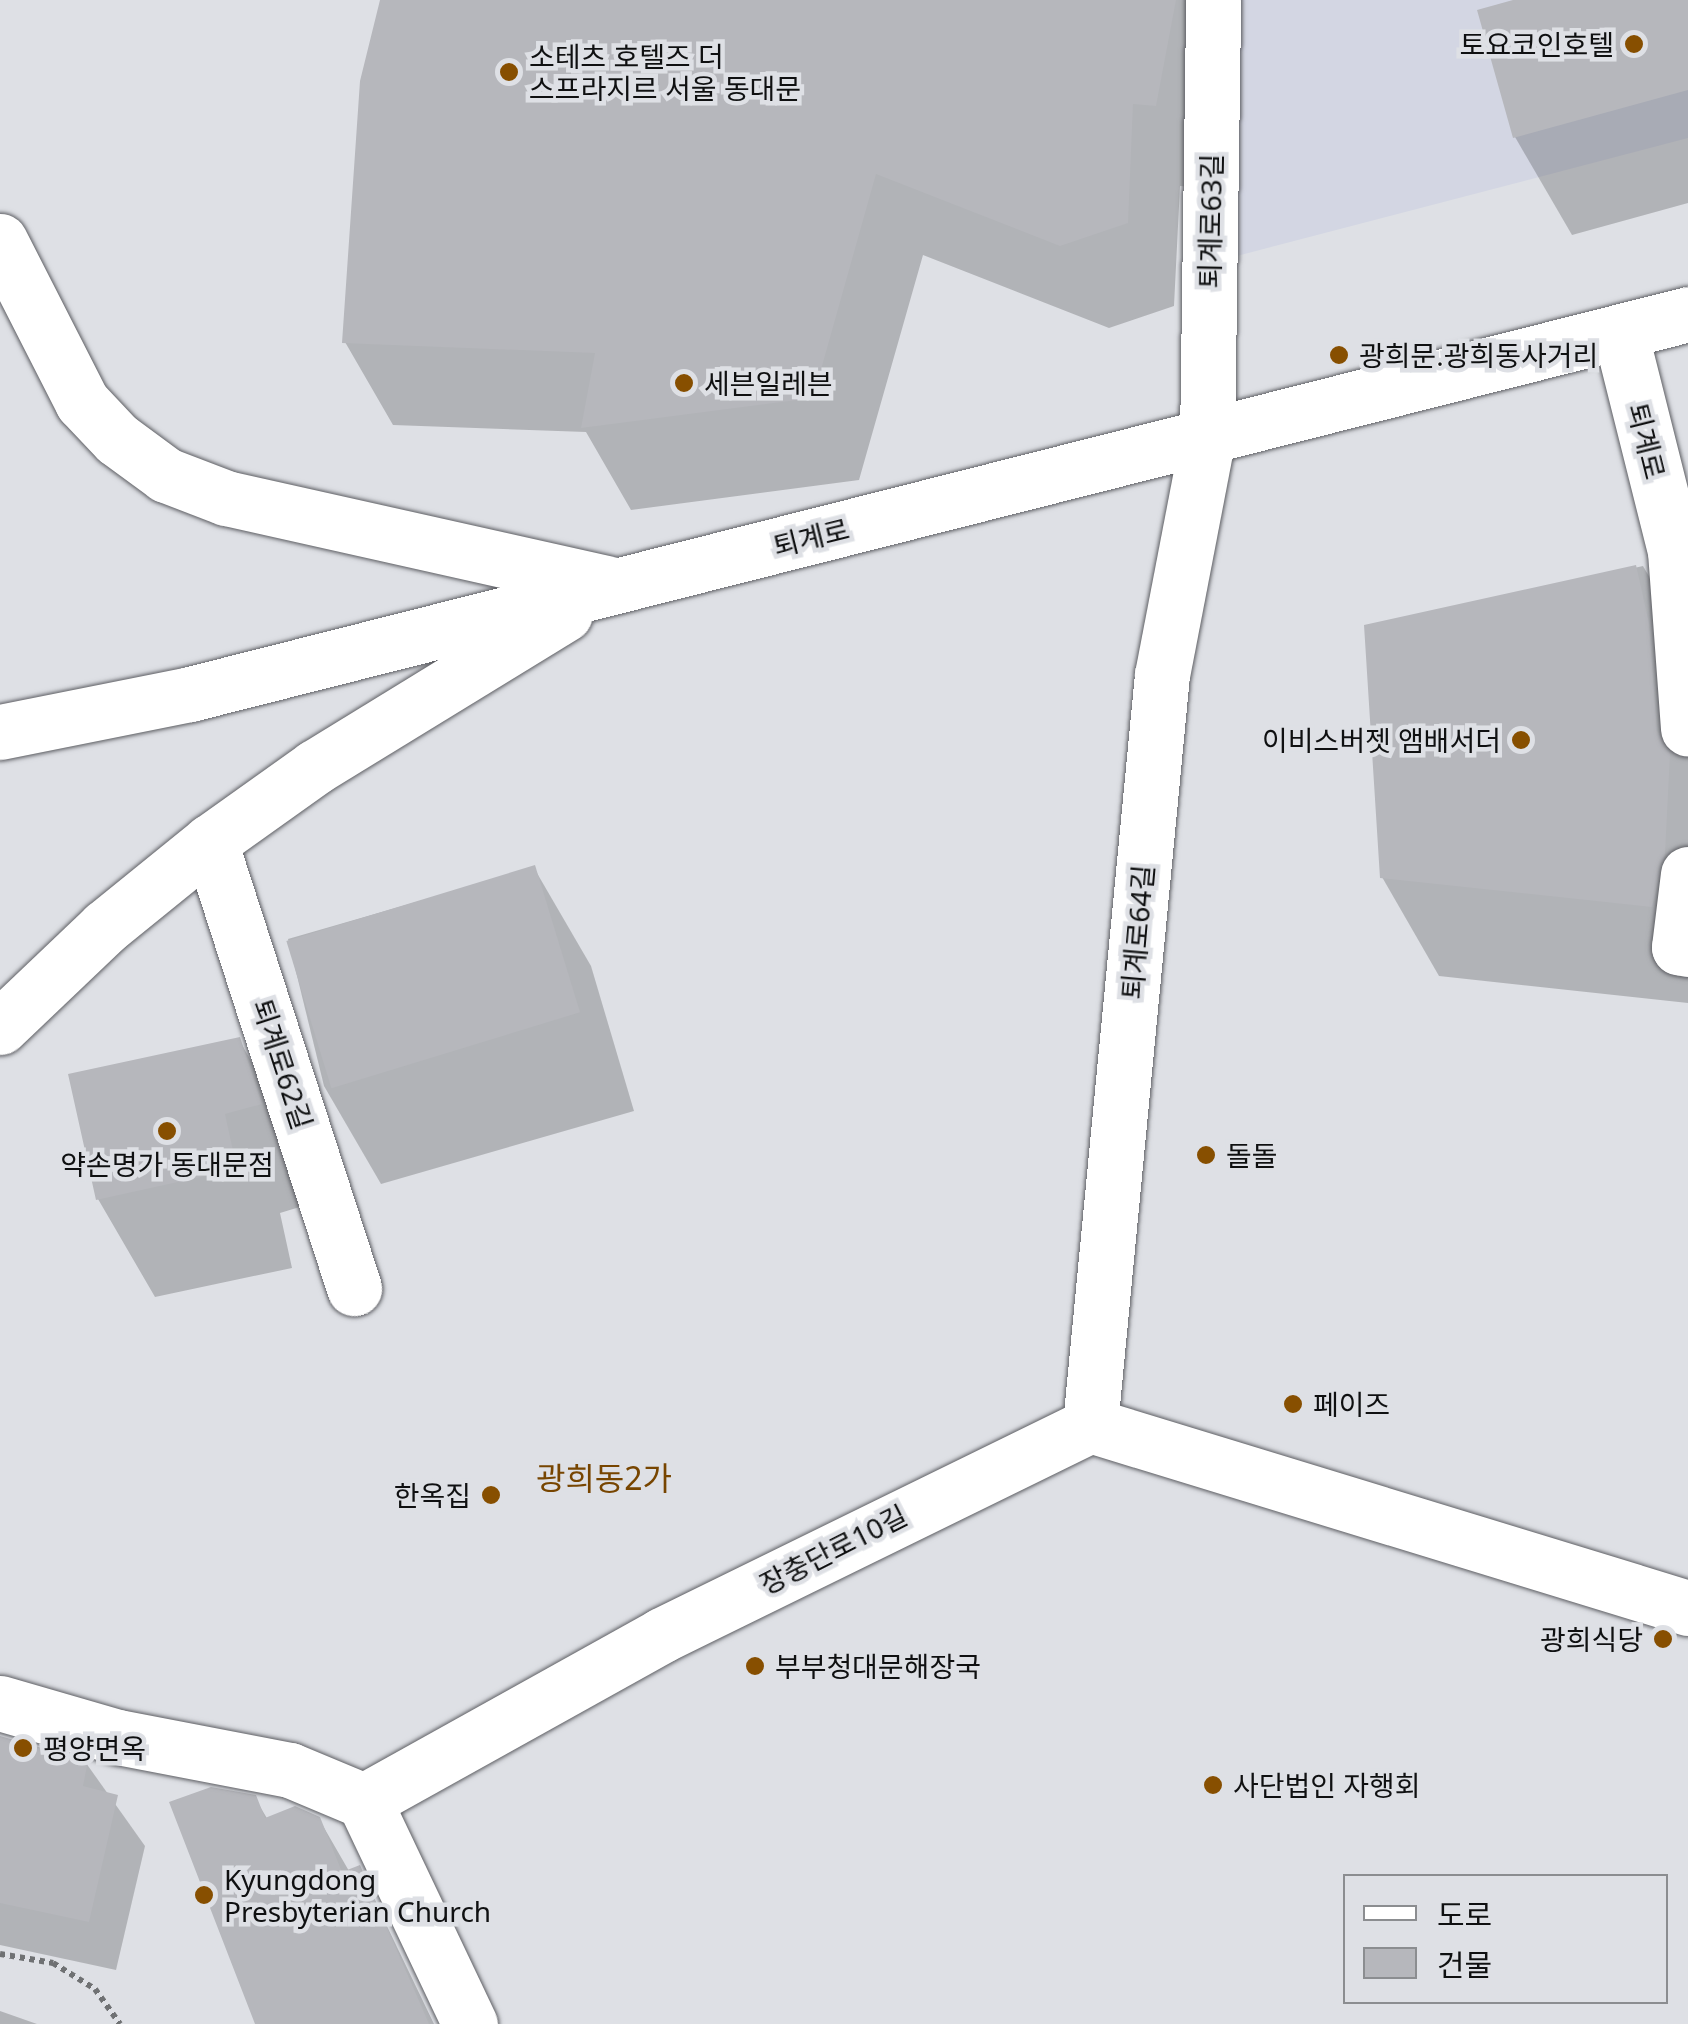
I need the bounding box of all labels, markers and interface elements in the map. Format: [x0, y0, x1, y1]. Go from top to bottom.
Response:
place label: 토요코인호텔 [1459, 27, 1614, 61]
marker: 토요코인호텔 [1623, 33, 1645, 55]
place label: 소테츠 호텔즈 더 스프라지르 서울 동대문 [529, 39, 801, 105]
marker: 소테츠 호텔즈 더 스프라지르 서울 동대문 [498, 61, 520, 83]
street label: 퇴계로63길 [1192, 153, 1228, 289]
place label: 광희문.광희동사거리 [1359, 338, 1598, 372]
marker: 광희문.광희동사거리 [1328, 344, 1350, 366]
place label: 세븐일레븐 [704, 366, 833, 400]
marker: 세븐일레븐 [673, 372, 695, 394]
street label: 퇴계로 [1621, 399, 1673, 483]
street label: 퇴계로 [769, 511, 853, 563]
place label: 이비스버젯 앰배서더 [1262, 723, 1501, 757]
marker: 이비스버젯 앰배서더 [1510, 729, 1532, 751]
street label: 퇴계로64길 [1114, 863, 1160, 1001]
street label: 퇴계로62길 [246, 995, 320, 1133]
marker: 약손명가 동대문점 [156, 1120, 178, 1142]
place label: 돌돌 [1226, 1138, 1278, 1172]
marker: 돌돌 [1195, 1144, 1217, 1166]
place label: 약손명가 동대문점 [60, 1147, 274, 1181]
place label: 페이즈 [1313, 1387, 1390, 1421]
marker: 페이즈 [1282, 1393, 1304, 1415]
district label: 광희동2가 [536, 1459, 672, 1497]
place label: 한옥집 [394, 1478, 471, 1512]
marker: 한옥집 [480, 1484, 502, 1506]
street label: 장충단로10길 [754, 1498, 912, 1600]
place label: 광희식당 [1540, 1622, 1643, 1656]
marker: 광희식당 [1652, 1628, 1674, 1650]
place label: 부부청대문해장국 [775, 1649, 981, 1683]
marker: 부부청대문해장국 [744, 1655, 766, 1677]
place label: 평양면옥 [43, 1731, 146, 1765]
marker: 평양면옥 [12, 1737, 34, 1759]
place label: 사단법인 자행회 [1233, 1768, 1421, 1802]
marker: 사단법인 자행회 [1202, 1774, 1224, 1796]
place label: Kyungdong Presbyterian Church [224, 1862, 491, 1928]
legend [1343, 1874, 1668, 2004]
marker: Kyungdong Presbyterian Church [193, 1884, 215, 1906]
text: 도로 [1437, 1894, 1492, 1935]
text: 건물 [1437, 1944, 1492, 1985]

